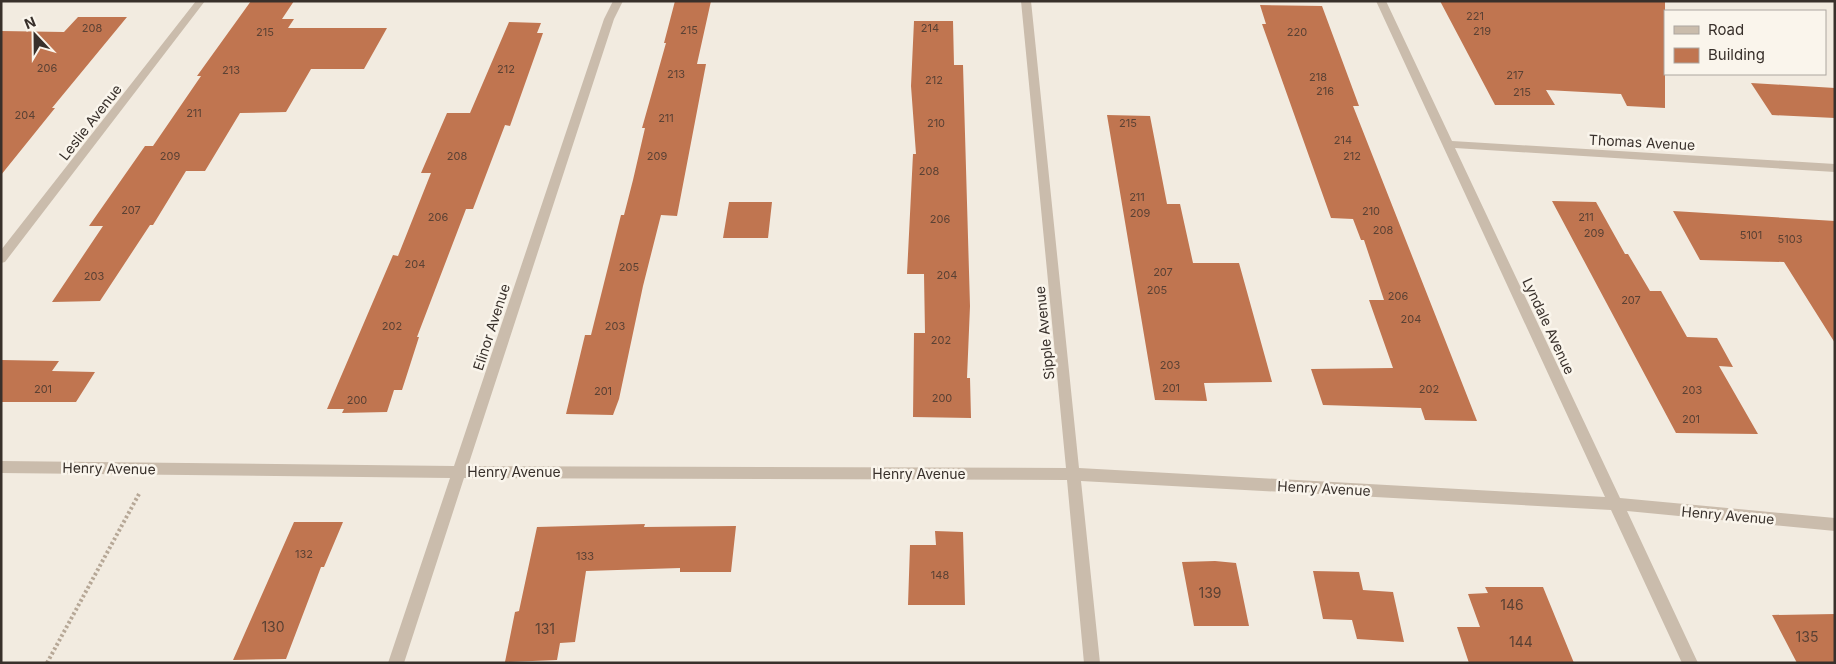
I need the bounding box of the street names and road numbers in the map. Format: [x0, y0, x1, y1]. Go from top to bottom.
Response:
street label: Leslie Avenue [55, 81, 125, 163]
street label: Thomas Avenue [1588, 131, 1696, 153]
street label: Lyndale Avenue [1519, 275, 1579, 377]
street label: Elinor Avenue [469, 281, 513, 373]
street label: Sipple Avenue [1031, 285, 1057, 381]
street label: Henry Avenue [62, 459, 156, 477]
street label: Henry Avenue [467, 463, 561, 480]
street label: Henry Avenue [872, 465, 966, 482]
street label: Henry Avenue [1277, 477, 1371, 499]
street label: Henry Avenue [1681, 502, 1775, 528]

